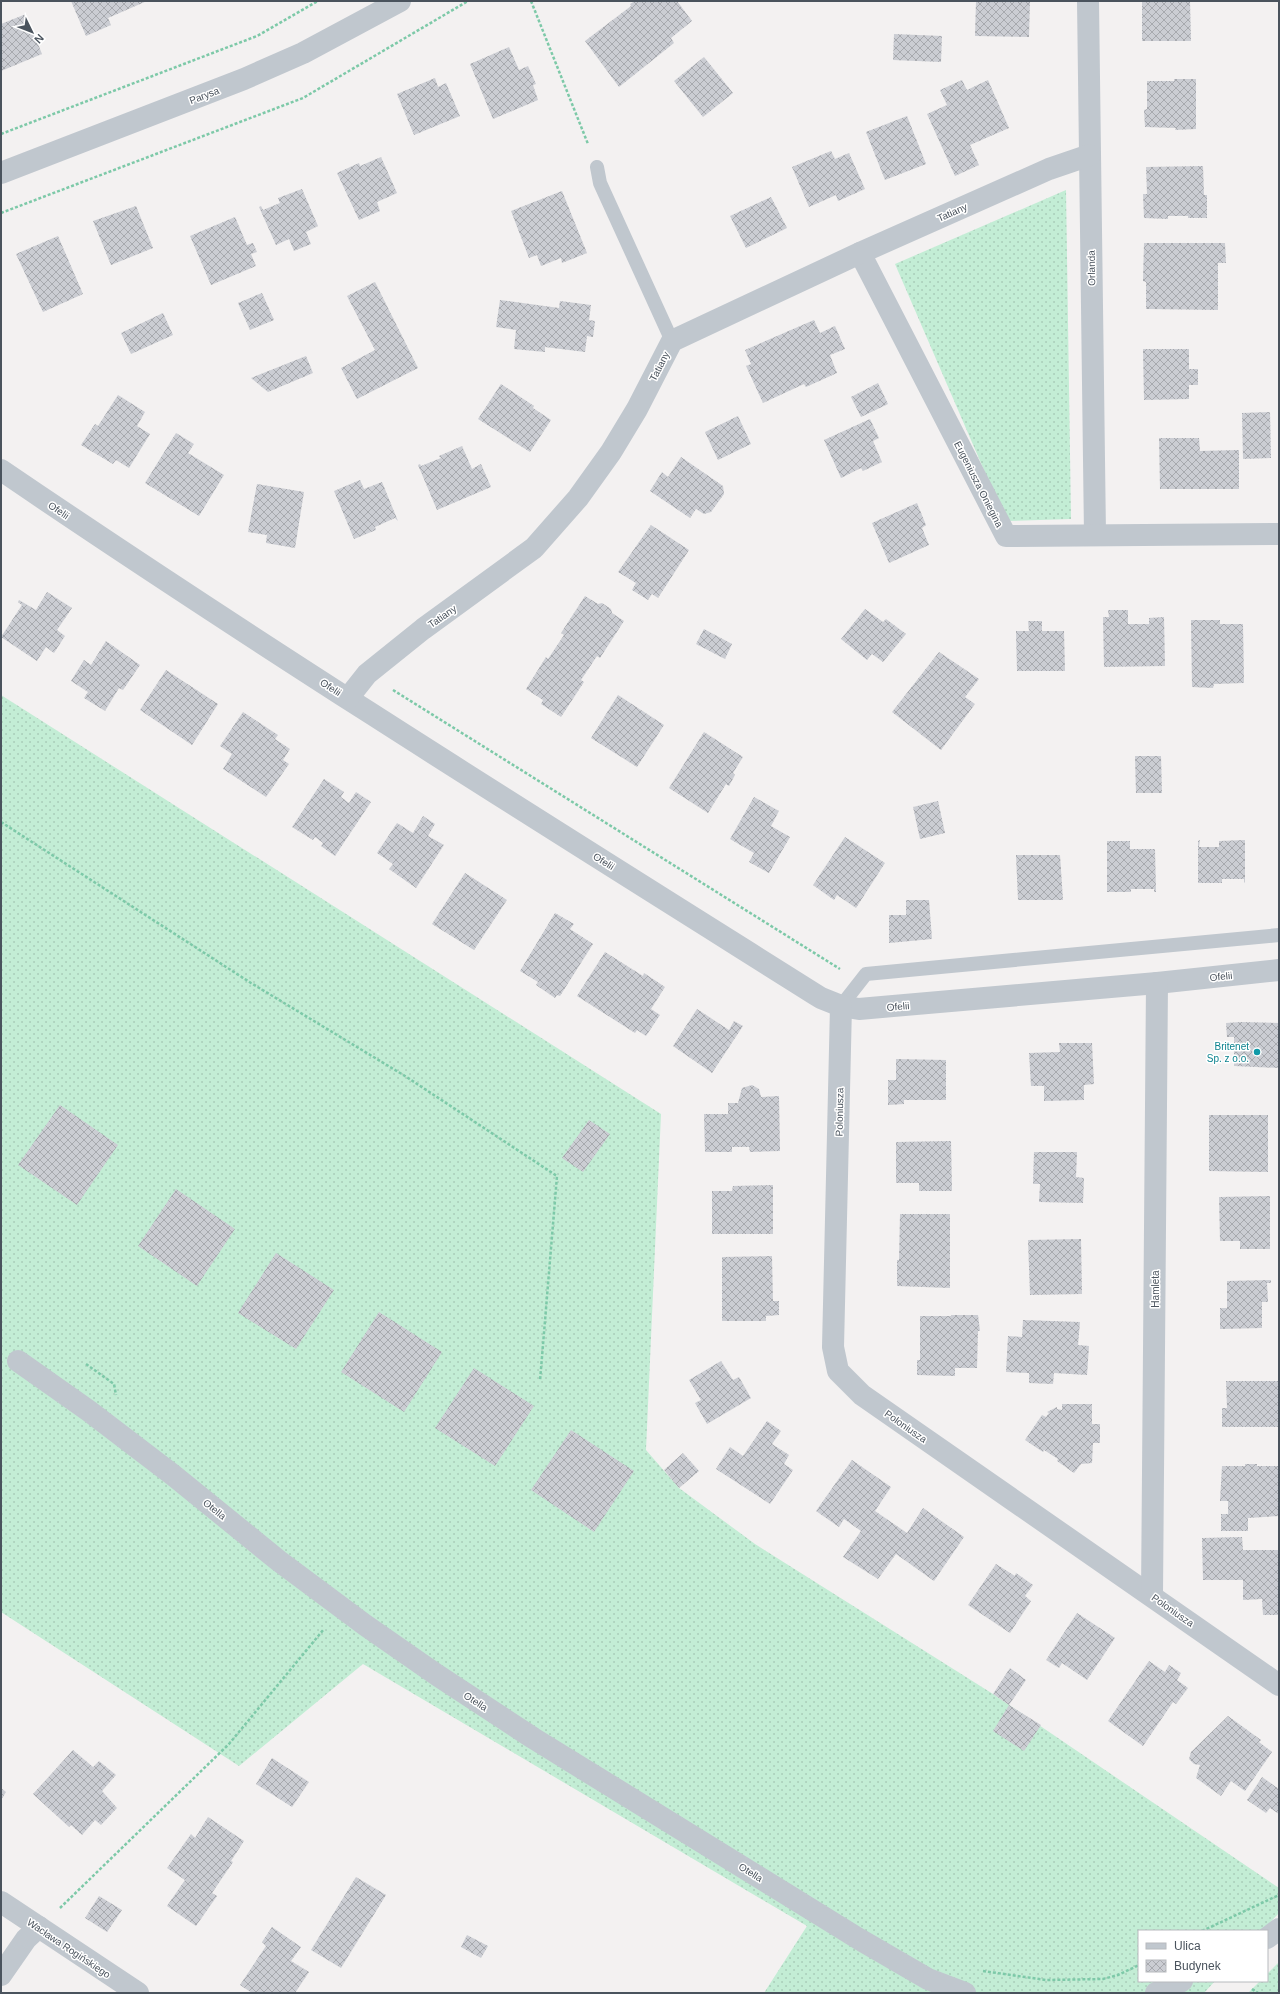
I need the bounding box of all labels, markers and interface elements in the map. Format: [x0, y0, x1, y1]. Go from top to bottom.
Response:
north arrow [12, 12, 52, 52]
text: N [32, 32, 46, 46]
street label: Parysa [188, 85, 221, 106]
street label: Tatiany [935, 201, 969, 224]
street label: Orlanda [1086, 250, 1097, 286]
street label: Tatiany [647, 350, 672, 383]
street label: Eugeniusza Oniegina [952, 439, 1005, 529]
street label: Ofelii [46, 499, 71, 521]
street label: Tatiany [426, 603, 458, 630]
street label: Ofelii [318, 677, 343, 698]
street label: Ofelii [591, 851, 616, 872]
street label: Ofelii [1209, 970, 1233, 983]
street label: Ofelii [886, 1000, 910, 1013]
place label: Britenet Sp. z o.o. [1207, 1041, 1249, 1064]
marker: Britenet Sp. z o.o. [1252, 1047, 1262, 1057]
street label: Poloniusza [834, 1087, 845, 1137]
street label: Hamleta [1150, 1270, 1161, 1308]
street label: Poloniusza [883, 1408, 929, 1445]
street label: Otella [201, 1497, 229, 1522]
street label: Poloniusza [1150, 1592, 1196, 1629]
street label: Otella [462, 1690, 490, 1713]
street label: Otella [737, 1861, 765, 1884]
street label: Wacława Rogińskiego [25, 1916, 113, 1981]
legend [1138, 1930, 1268, 1982]
text: Ulica [1174, 1939, 1201, 1953]
text: Budynek [1174, 1959, 1222, 1973]

